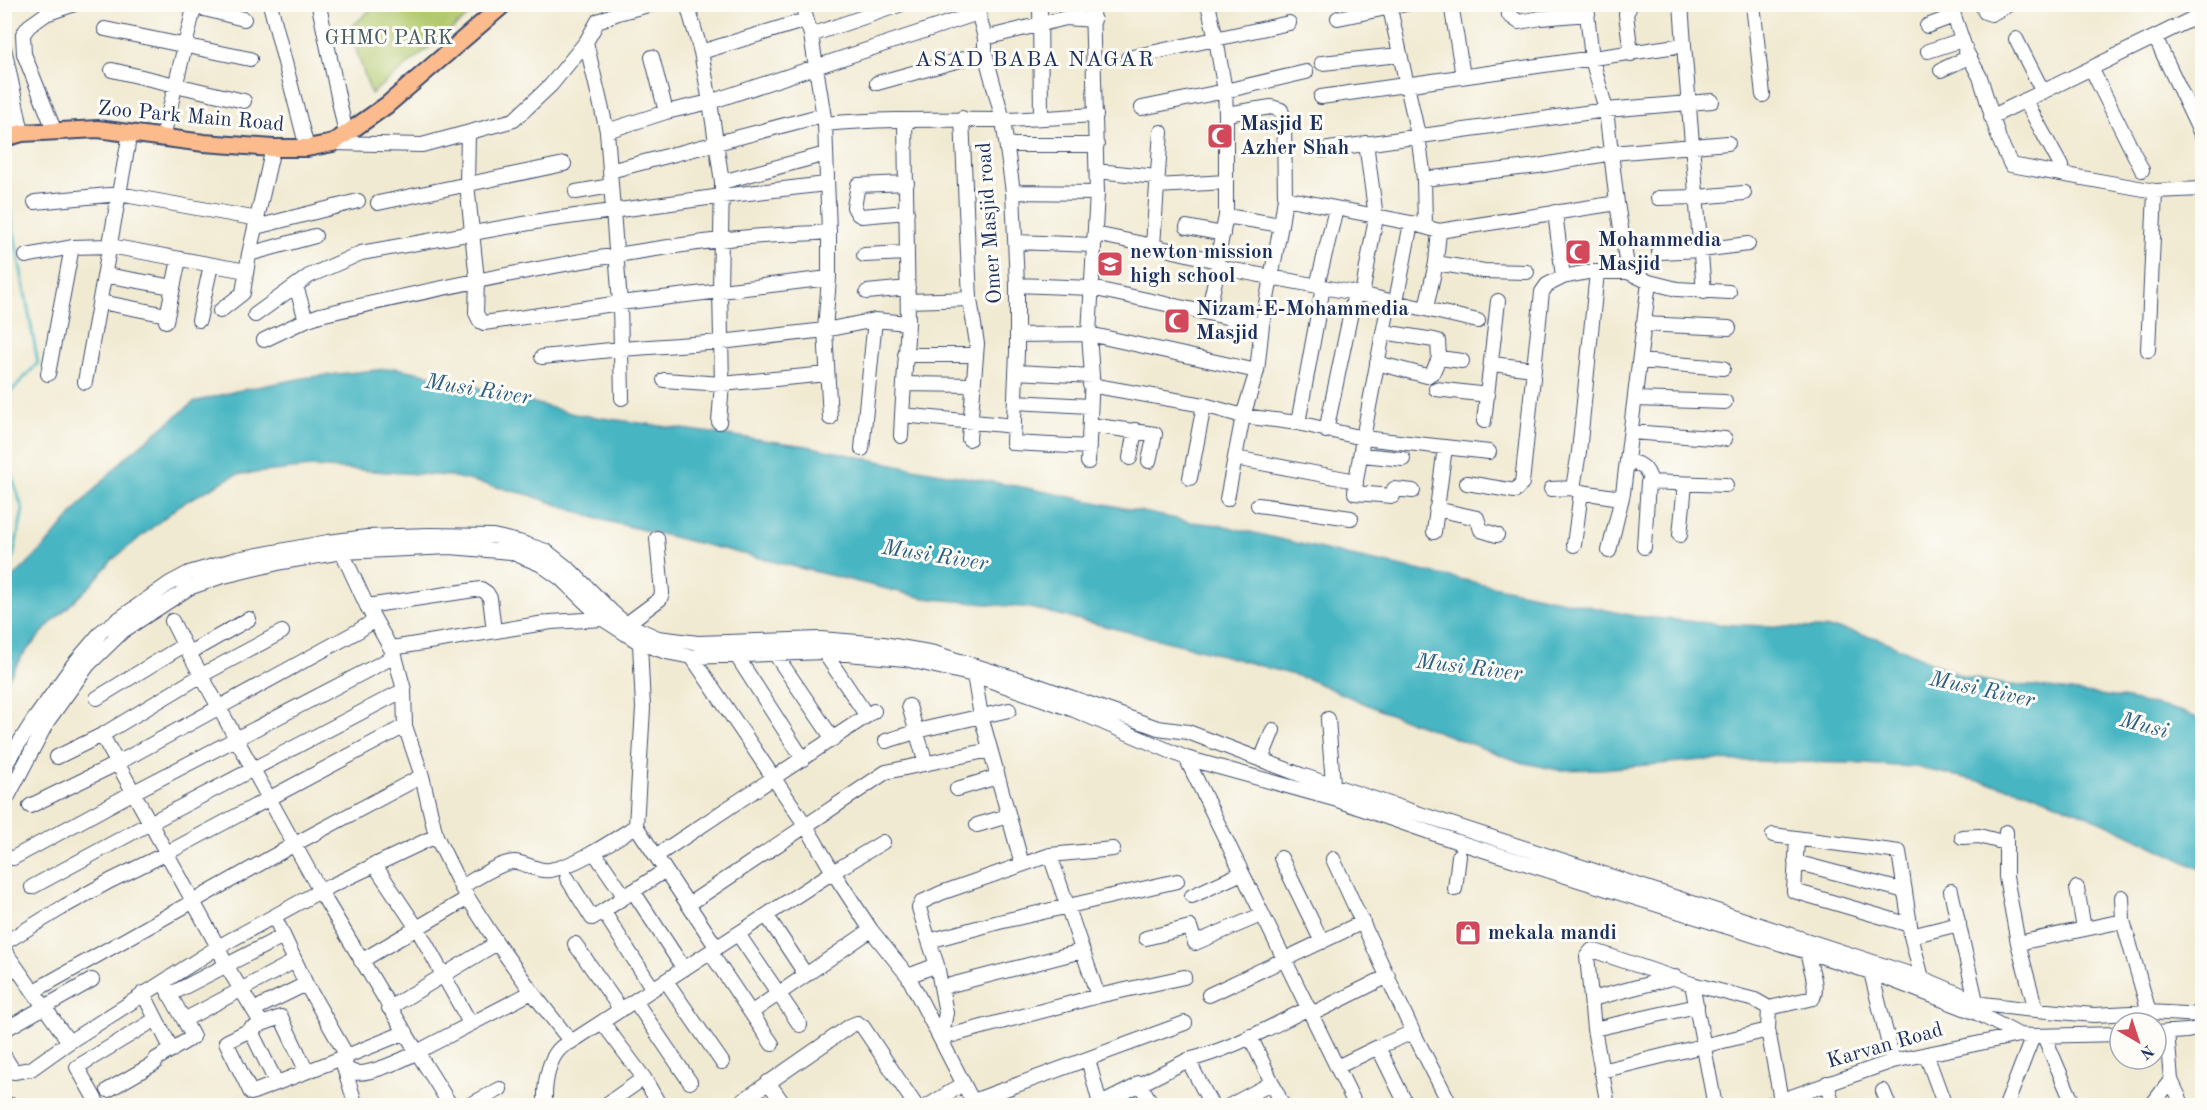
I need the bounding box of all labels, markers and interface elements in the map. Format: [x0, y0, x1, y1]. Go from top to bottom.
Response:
park label: GHMC PARK [325, 28, 453, 49]
district label: ASAD BABA NAGAR [915, 49, 1155, 71]
street label: Zoo Park Main Road [97, 98, 285, 136]
place label: Masjid E Azher Shah [1240, 114, 1350, 159]
mosque icon: Masjid E Azher Shah [1205, 121, 1235, 151]
street label: Omer Masjid road [974, 141, 1006, 305]
place label: Mohammedia Masjid [1598, 230, 1722, 275]
mosque icon: Mohammedia Masjid [1563, 237, 1593, 267]
place label: newton mission high school [1130, 242, 1273, 287]
school or university icon: newton mission high school [1095, 249, 1125, 279]
place label: Nizam-E-Mohammedia Masjid [1196, 299, 1409, 344]
mosque icon: Nizam-E-Mohammedia Masjid [1162, 306, 1192, 336]
water label: Musi River [422, 371, 533, 409]
water label: Musi River [879, 537, 990, 575]
water label: Musi River [1414, 650, 1524, 686]
water label: Musi River [1926, 668, 2037, 712]
water label: Musi [2117, 709, 2171, 743]
shop icon: mekala mandi [1453, 918, 1483, 948]
place label: mekala mandi [1488, 923, 1617, 944]
north arrow [2108, 1011, 2168, 1071]
street label: Karvan Road [1825, 1019, 1945, 1073]
text: N [2136, 1041, 2156, 1062]

